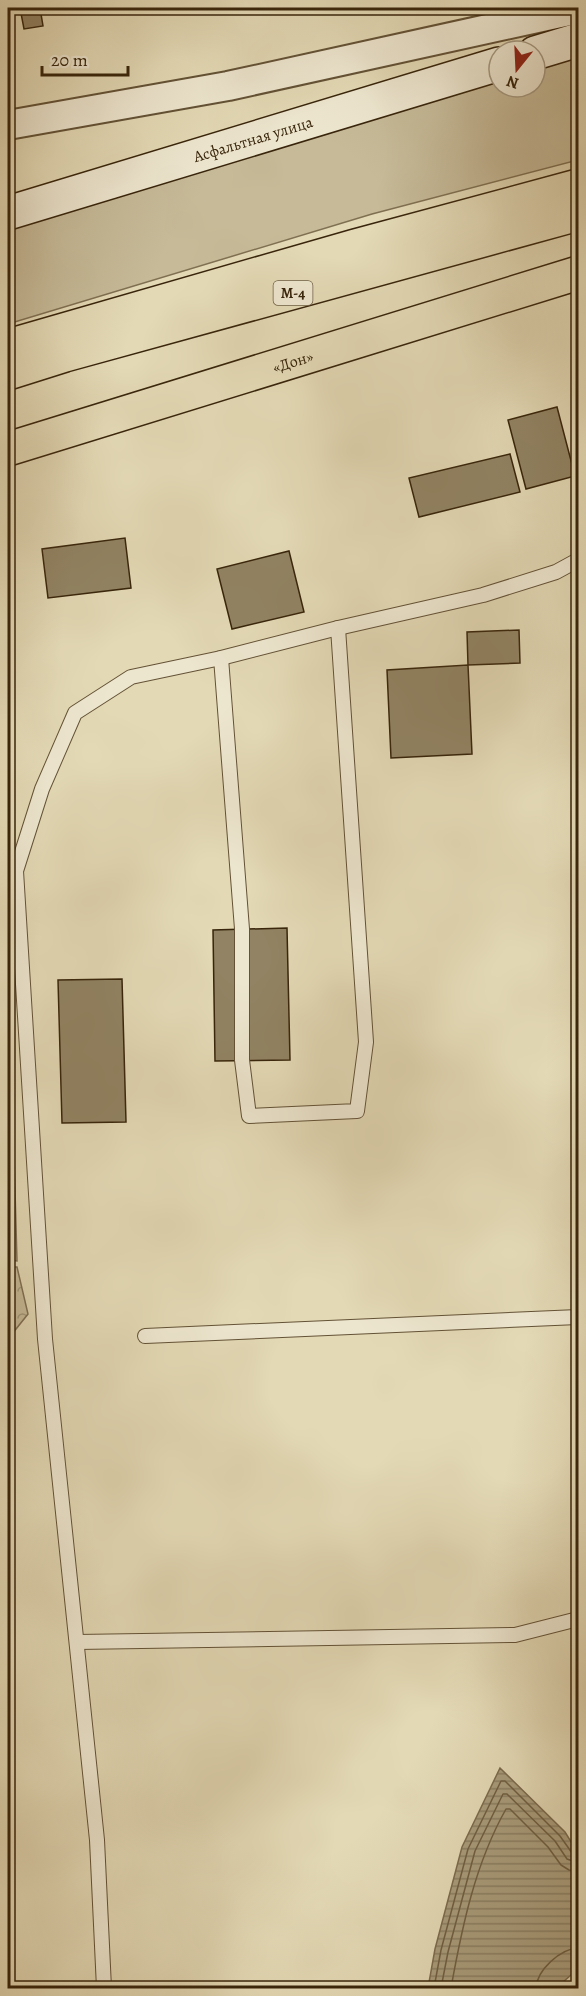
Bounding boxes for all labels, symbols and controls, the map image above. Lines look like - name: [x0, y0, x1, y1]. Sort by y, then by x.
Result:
- scale bar: [42, 39, 128, 77]
- north arrow: [487, 39, 547, 99]
- text: 20 m: [51, 48, 88, 72]
- text: N: [503, 70, 522, 95]
- street label: Асфальтная улица: [190, 111, 316, 168]
- road number: М-4: [274, 281, 312, 305]
- street label: «Дон»: [270, 345, 316, 379]

